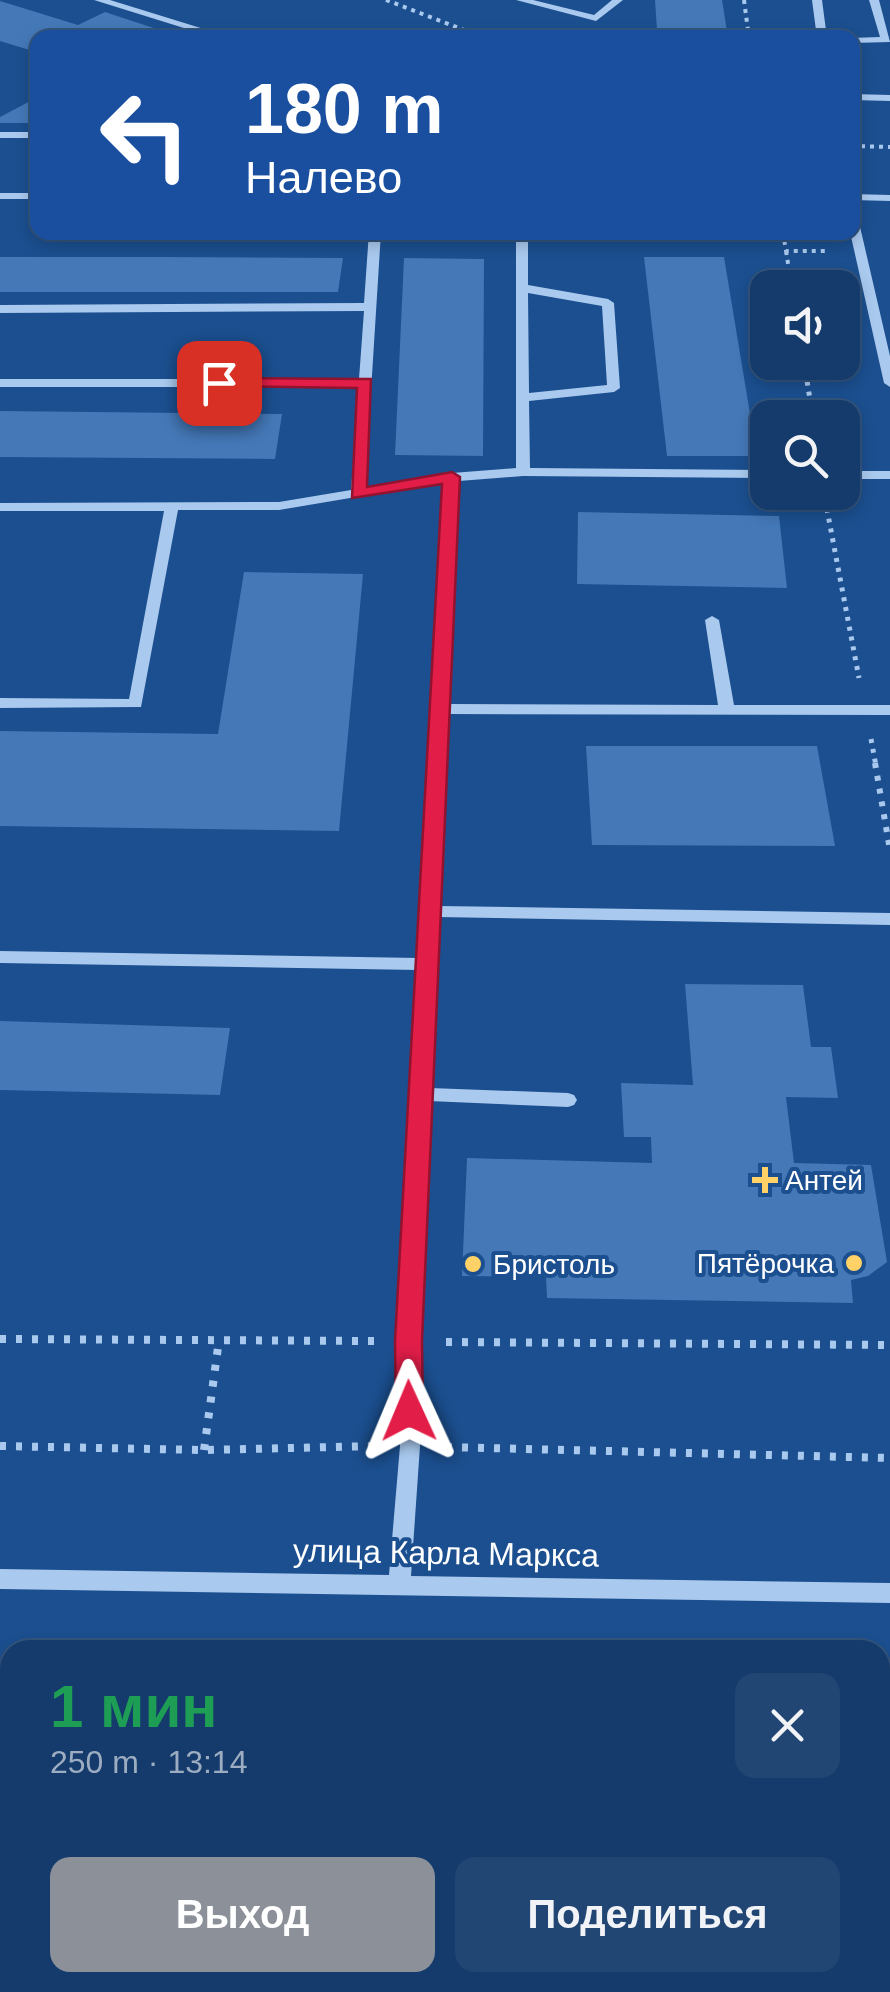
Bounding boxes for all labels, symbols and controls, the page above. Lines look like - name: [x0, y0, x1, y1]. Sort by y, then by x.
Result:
- icon: left: [80, 70, 210, 200]
- text: 180 m: [245, 70, 443, 148]
- text: Налево: [245, 152, 402, 203]
- map controls: [750, 270, 860, 510]
- button: sound: [750, 270, 860, 380]
- pin: [177, 341, 262, 426]
- icon: arrive: [192, 356, 247, 411]
- button: search: [750, 400, 860, 510]
- place label: Антей: [785, 1165, 863, 1196]
- marker: Антей: [754, 1169, 776, 1191]
- place label: Пятёрочка: [697, 1248, 834, 1279]
- place label: Бристоль: [493, 1249, 615, 1280]
- marker: Пятёрочка: [843, 1252, 865, 1274]
- marker: Бристоль: [462, 1253, 484, 1275]
- position arrow: [357, 1359, 461, 1463]
- street label: улица Карла Маркса: [293, 1532, 600, 1574]
- text: 1 мин: [50, 1673, 218, 1740]
- button: close: [735, 1673, 840, 1778]
- text: 250 m · 13:14: [50, 1744, 247, 1780]
- button: Выход: [50, 1857, 435, 1972]
- button: Поделиться: [455, 1857, 840, 1972]

